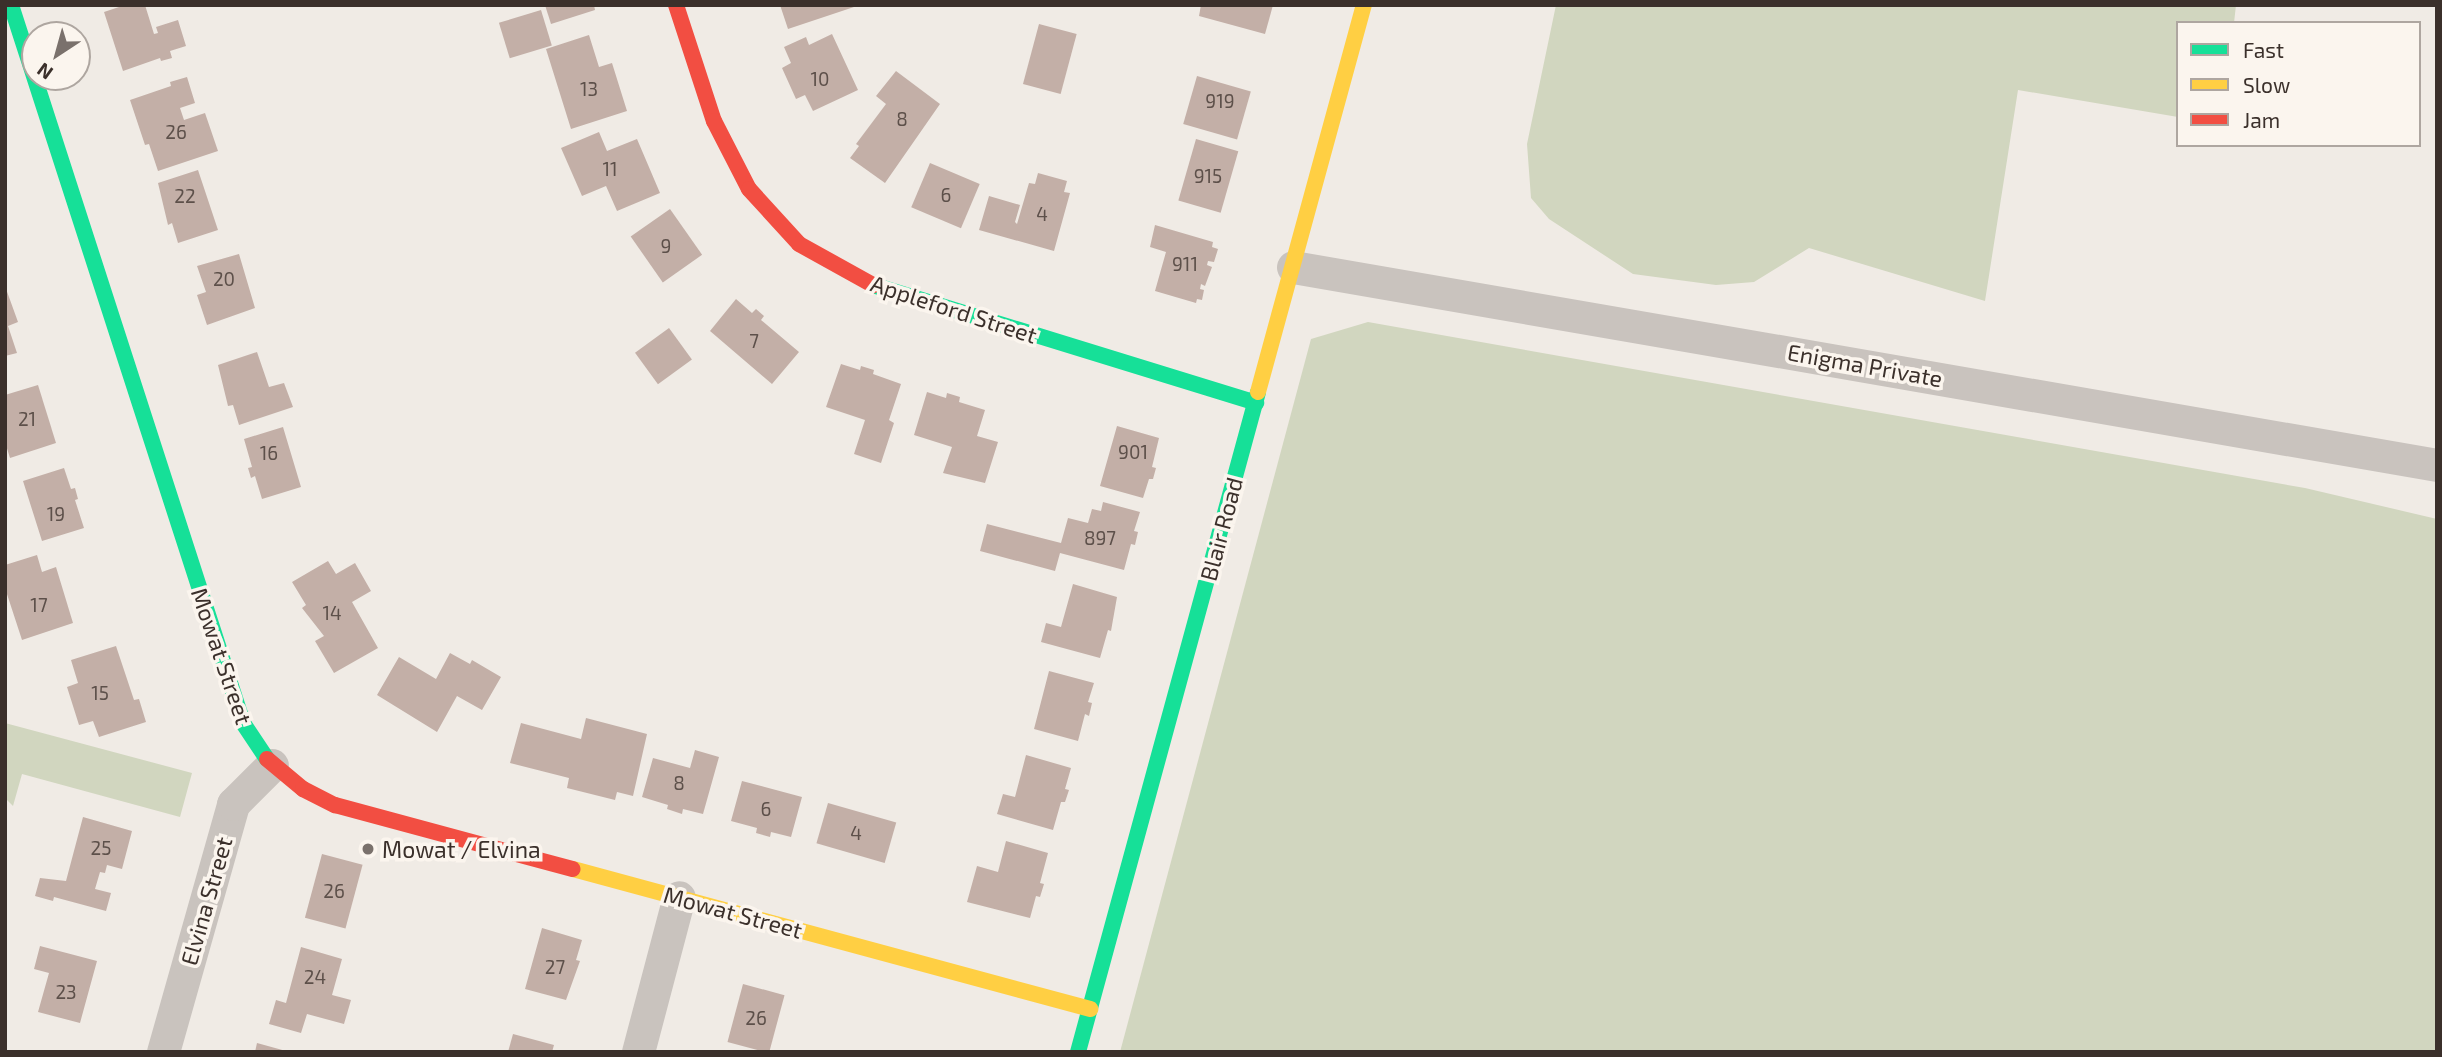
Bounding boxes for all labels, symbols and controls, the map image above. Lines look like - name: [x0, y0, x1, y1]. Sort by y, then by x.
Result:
- north arrow: [21, 21, 91, 91]
- legend: [2176, 21, 2421, 147]
- text: Fast: [2243, 37, 2284, 62]
- text: N: [32, 58, 57, 85]
- house number: 10: [810, 68, 830, 90]
- text: Slow: [2243, 72, 2290, 97]
- house number: 13: [580, 78, 598, 100]
- house number: 919: [1205, 90, 1235, 112]
- text: Jam: [2243, 107, 2280, 132]
- house number: 8: [896, 108, 908, 130]
- house number: 26: [165, 121, 187, 143]
- house number: 11: [602, 158, 618, 180]
- house number: 915: [1194, 165, 1222, 187]
- house number: 6: [941, 184, 951, 206]
- house number: 22: [174, 185, 196, 207]
- house number: 4: [1036, 203, 1048, 225]
- house number: 9: [661, 235, 671, 257]
- house number: 911: [1172, 253, 1198, 275]
- house number: 20: [213, 268, 235, 290]
- street label: Appleford Street: [867, 269, 1041, 349]
- house number: 7: [749, 330, 759, 352]
- street label: Enigma Private: [1785, 338, 1945, 392]
- house number: 21: [18, 408, 36, 430]
- house number: 901: [1118, 441, 1148, 463]
- house number: 16: [260, 442, 278, 464]
- street label: Blair Road: [1194, 474, 1248, 584]
- house number: 19: [47, 503, 65, 525]
- house number: 897: [1084, 527, 1116, 549]
- street label: Mowat Street: [186, 584, 258, 728]
- house number: 17: [30, 594, 48, 616]
- house number: 14: [322, 602, 342, 624]
- house number: 15: [91, 682, 109, 704]
- house number: 8: [673, 772, 685, 794]
- house number: 6: [761, 798, 771, 820]
- house number: 4: [850, 822, 862, 844]
- street label: Elvina Street: [175, 834, 237, 968]
- place label: Mowat / Elvina: [382, 835, 541, 863]
- house number: 25: [91, 837, 111, 859]
- marker: Mowat / Elvina: [360, 841, 376, 857]
- house number: 26: [323, 880, 345, 902]
- street label: Mowat Street: [661, 880, 805, 944]
- house number: 27: [545, 956, 565, 978]
- house number: 24: [304, 966, 326, 988]
- house number: 23: [55, 981, 77, 1003]
- house number: 26: [745, 1007, 767, 1029]

